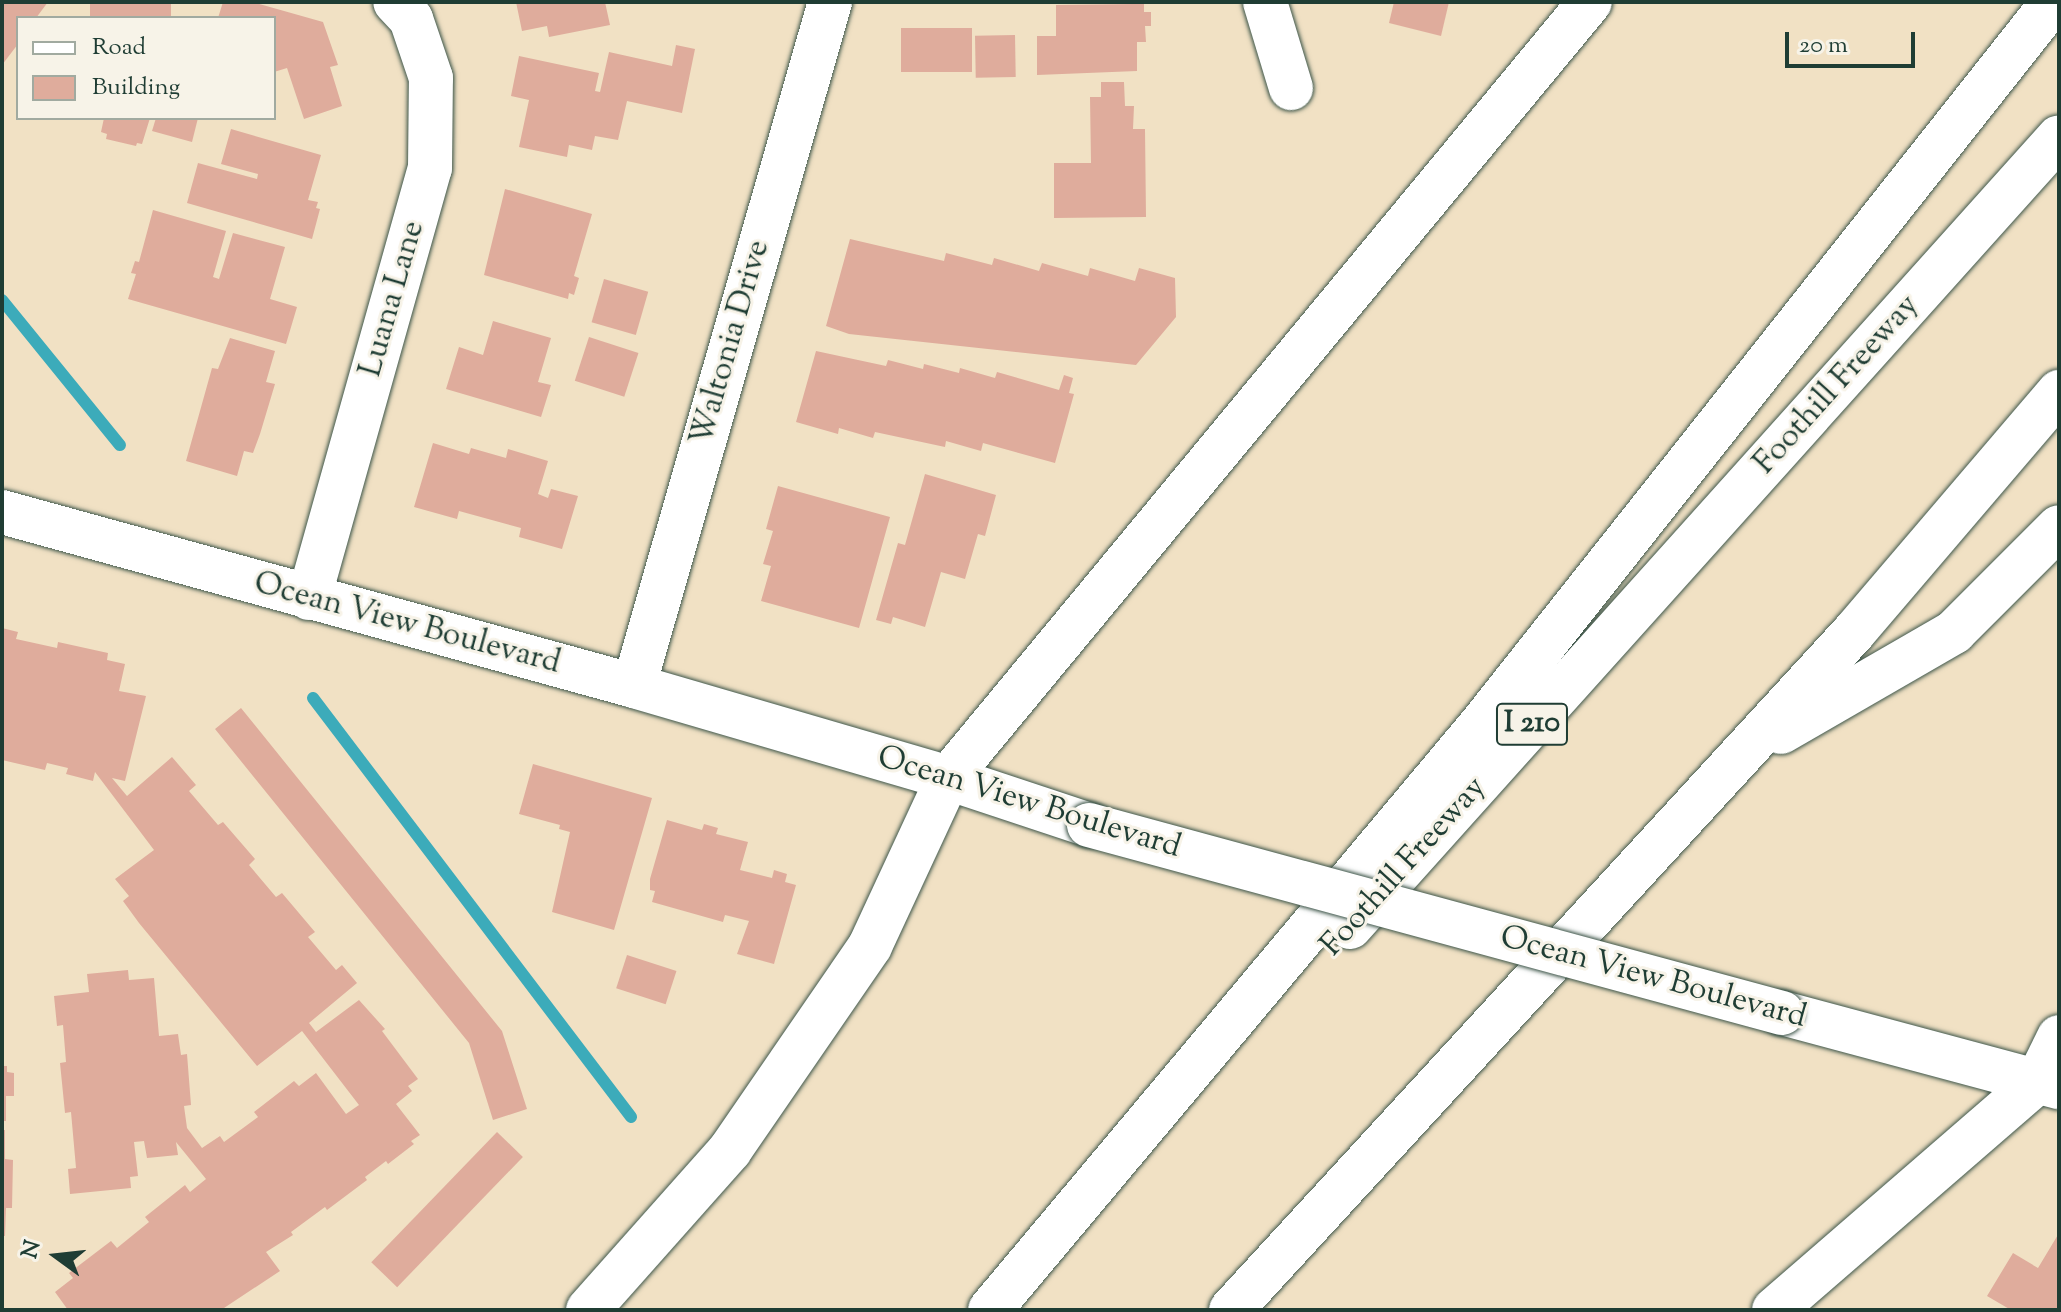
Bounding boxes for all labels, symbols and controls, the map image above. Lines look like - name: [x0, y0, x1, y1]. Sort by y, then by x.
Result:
- legend: [16, 16, 276, 120]
- scale bar: [1789, 16, 1919, 66]
- text: 20 m: [1799, 29, 1848, 63]
- text: Road: [92, 31, 146, 65]
- text: Building: [92, 71, 180, 105]
- street label: Luana Lane: [352, 217, 434, 381]
- street label: Waltonia Drive: [683, 236, 779, 450]
- street label: Foothill Freeway: [1746, 287, 1928, 483]
- street label: Ocean View Boulevard: [250, 565, 564, 683]
- road number: I 210: [1494, 698, 1570, 750]
- street label: Ocean View Boulevard: [873, 739, 1185, 867]
- street label: Foothill Freeway: [1313, 769, 1495, 965]
- street label: Ocean View Boulevard: [1496, 919, 1810, 1037]
- north arrow: [16, 1216, 96, 1296]
- text: N: [15, 1237, 51, 1262]

